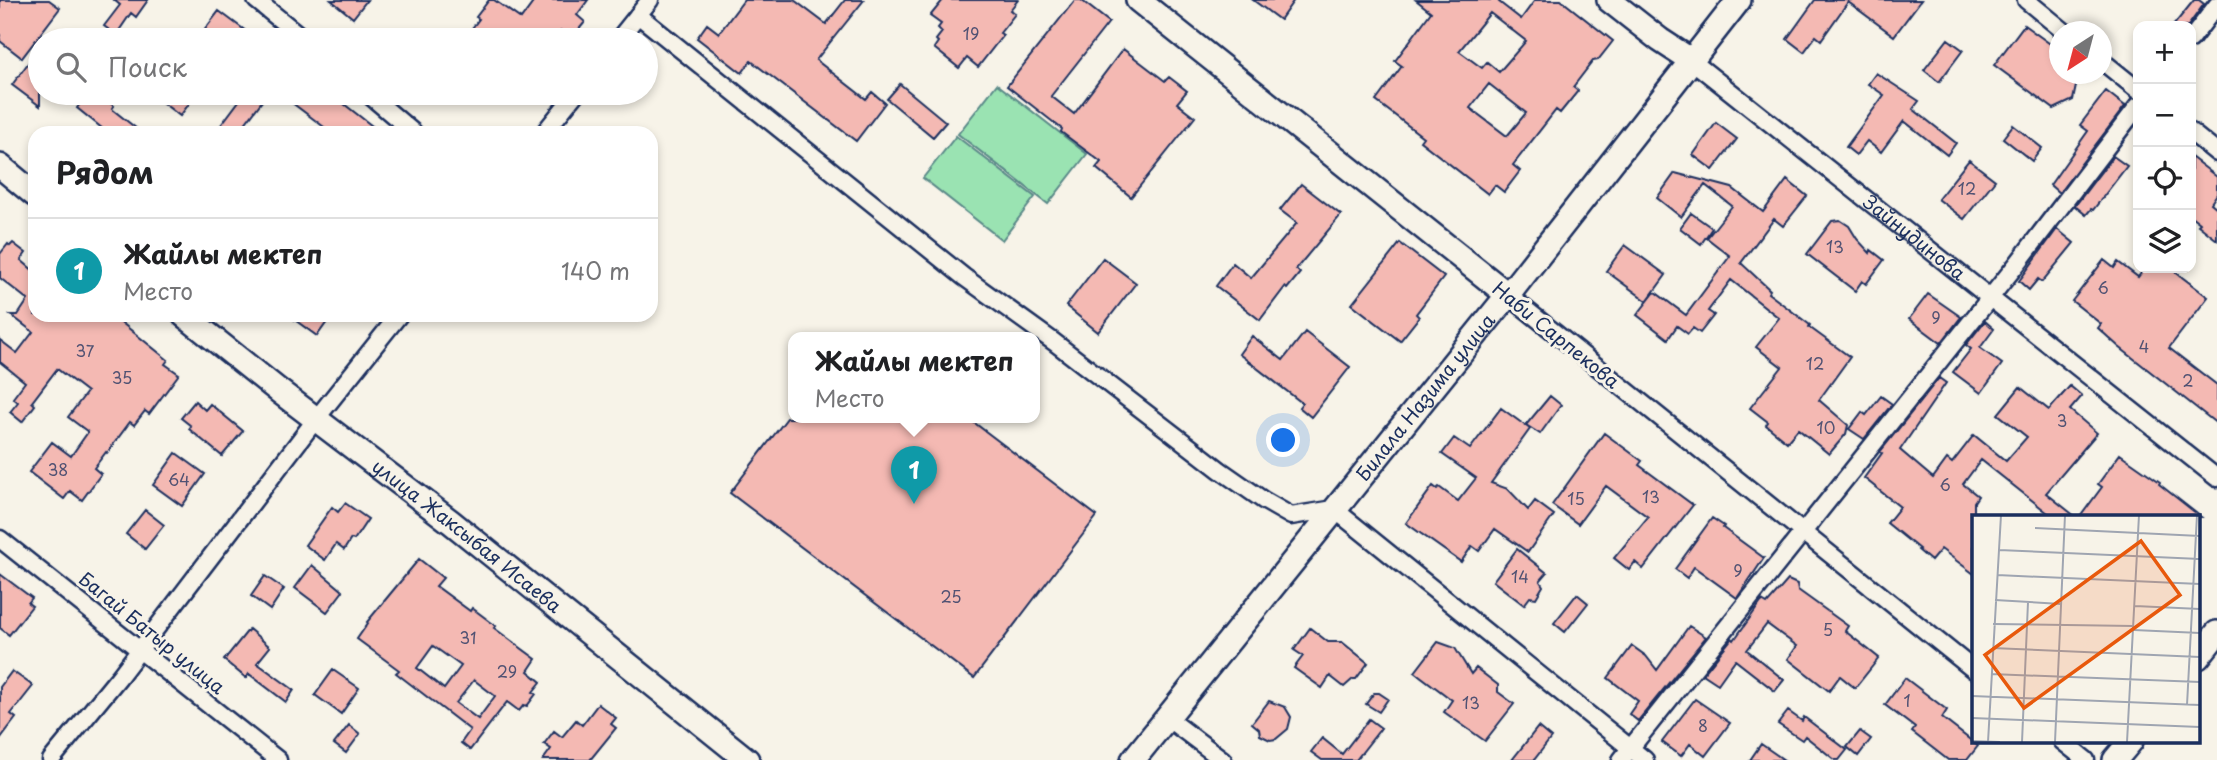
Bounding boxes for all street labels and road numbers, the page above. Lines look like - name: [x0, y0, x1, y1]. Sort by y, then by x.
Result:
- street label: Зайнудинова: [1858, 187, 1972, 286]
- street label: Наби Сарпекова: [1487, 274, 1626, 394]
- street label: Билала Назима улица: [1349, 307, 1501, 486]
- street label: улица Жаксыбая Исаева: [367, 452, 568, 619]
- street label: Багай Батыр улица: [74, 564, 232, 700]

